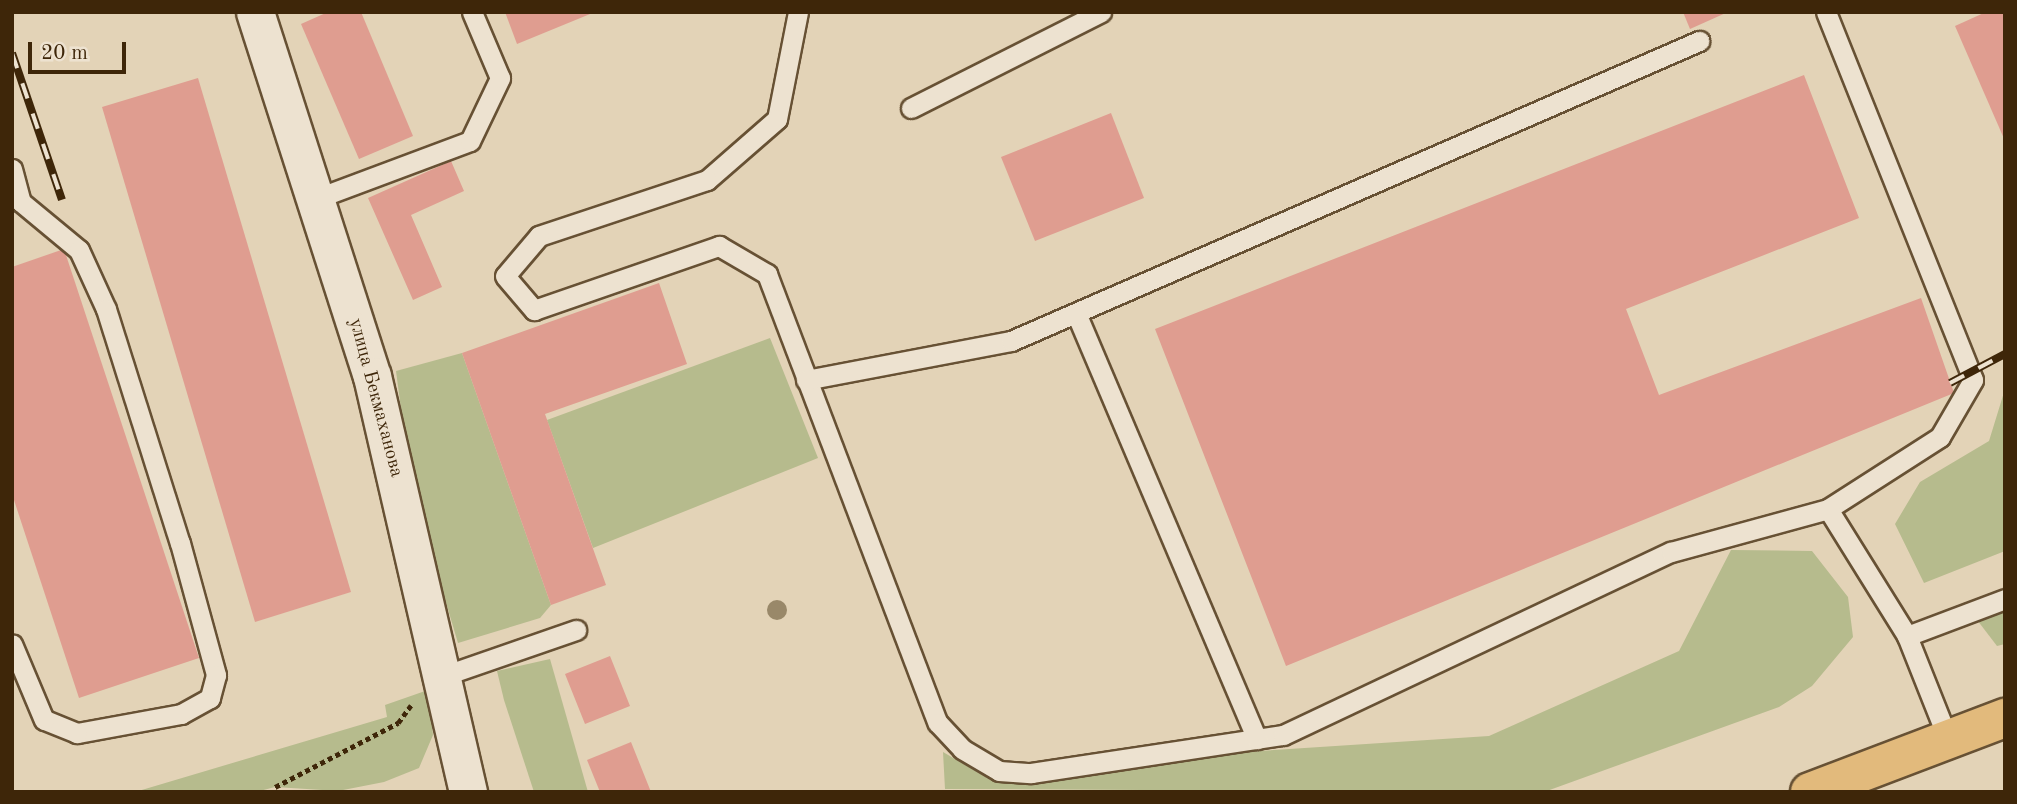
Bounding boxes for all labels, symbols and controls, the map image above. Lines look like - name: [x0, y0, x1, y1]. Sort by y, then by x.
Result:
- scale bar: [32, 28, 130, 72]
- text: 20 m: [41, 43, 88, 64]
- street label: улица Бекмаханова: [343, 316, 407, 480]

